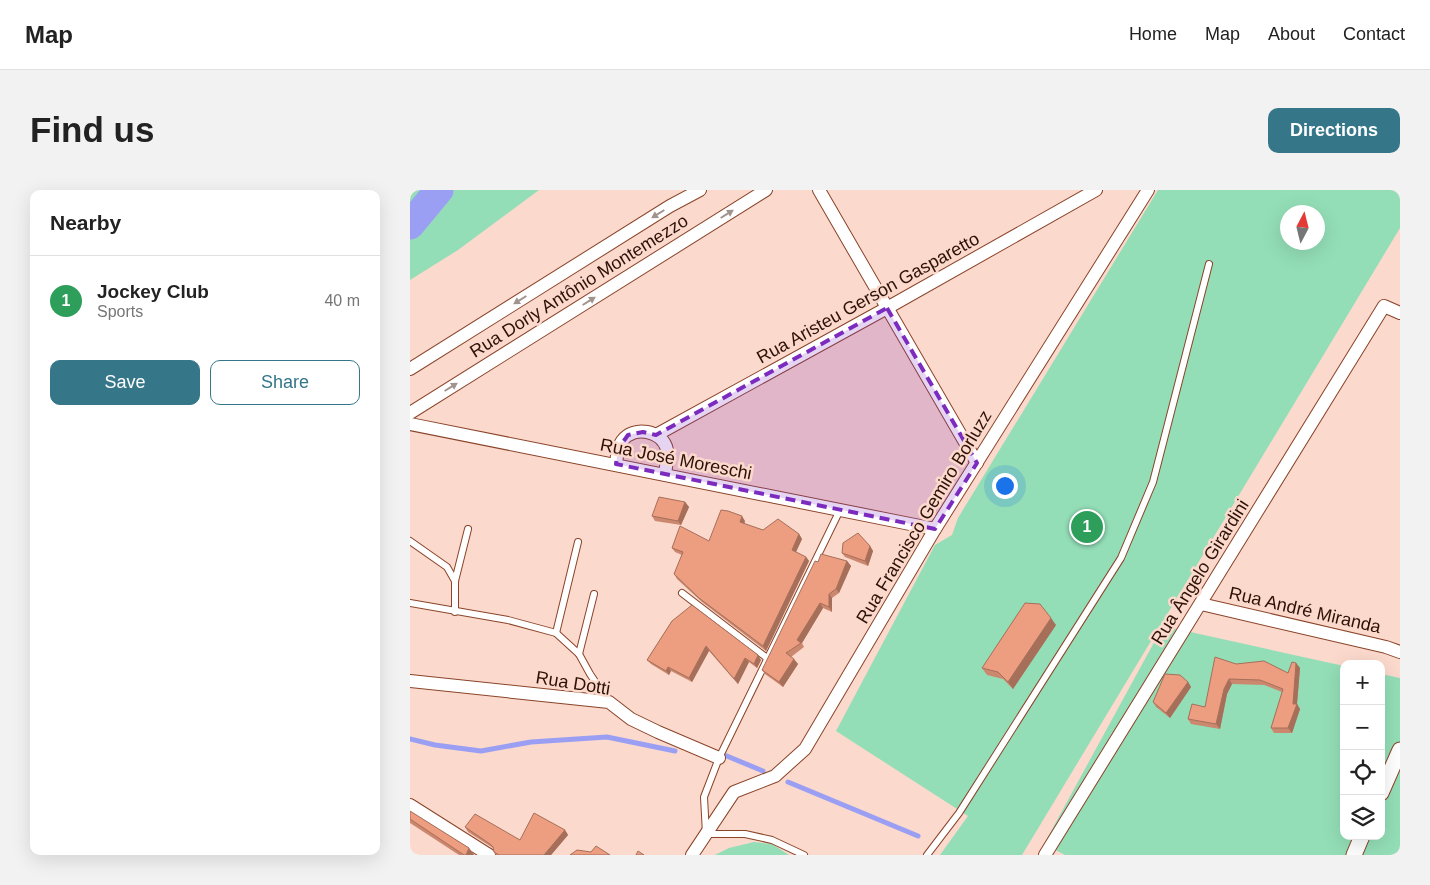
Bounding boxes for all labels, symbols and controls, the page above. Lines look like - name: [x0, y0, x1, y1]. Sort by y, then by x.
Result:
- text: Map: [25, 21, 73, 48]
- text: Home: [1129, 24, 1177, 44]
- text: Map: [1205, 24, 1240, 44]
- text: About: [1268, 24, 1315, 44]
- text: Contact: [1343, 24, 1405, 44]
- button: Directions: [1268, 108, 1400, 153]
- text: Find us: [30, 110, 154, 149]
- north arrow: [1280, 205, 1325, 250]
- street label: Rua Dorly Antônio Montemezzo: [466, 210, 692, 362]
- one-way arrow: [651, 210, 664, 219]
- one-way arrow: [720, 210, 733, 219]
- text: Nearby: [50, 211, 121, 234]
- street label: Rua Aristeu Gerson Gasparetto: [753, 228, 983, 368]
- text: Jockey Club: [97, 281, 209, 302]
- text: 1: [62, 292, 70, 309]
- text: 40 m: [324, 292, 360, 309]
- one-way arrow: [513, 296, 526, 305]
- one-way arrow: [582, 296, 596, 305]
- text: Sports: [97, 303, 143, 320]
- button: Save: [50, 360, 200, 405]
- button: Share: [210, 360, 360, 405]
- one-way arrow: [445, 382, 458, 391]
- street label: Rua Francisco Gemiro Borluzz: [852, 407, 996, 627]
- street label: Rua José Moreschi: [598, 434, 754, 484]
- your location: [992, 473, 1018, 499]
- street label: Rua Ângelo Girardini: [1147, 496, 1253, 648]
- pin: 1: [1071, 508, 1103, 546]
- street label: Rua André Miranda: [1227, 583, 1384, 637]
- map controls: [1340, 660, 1385, 840]
- button: +: [1340, 660, 1385, 705]
- street label: Rua Dotti: [534, 667, 612, 699]
- button: −: [1340, 705, 1385, 750]
- button: locate: [1340, 750, 1385, 795]
- button: layers: [1340, 795, 1385, 840]

